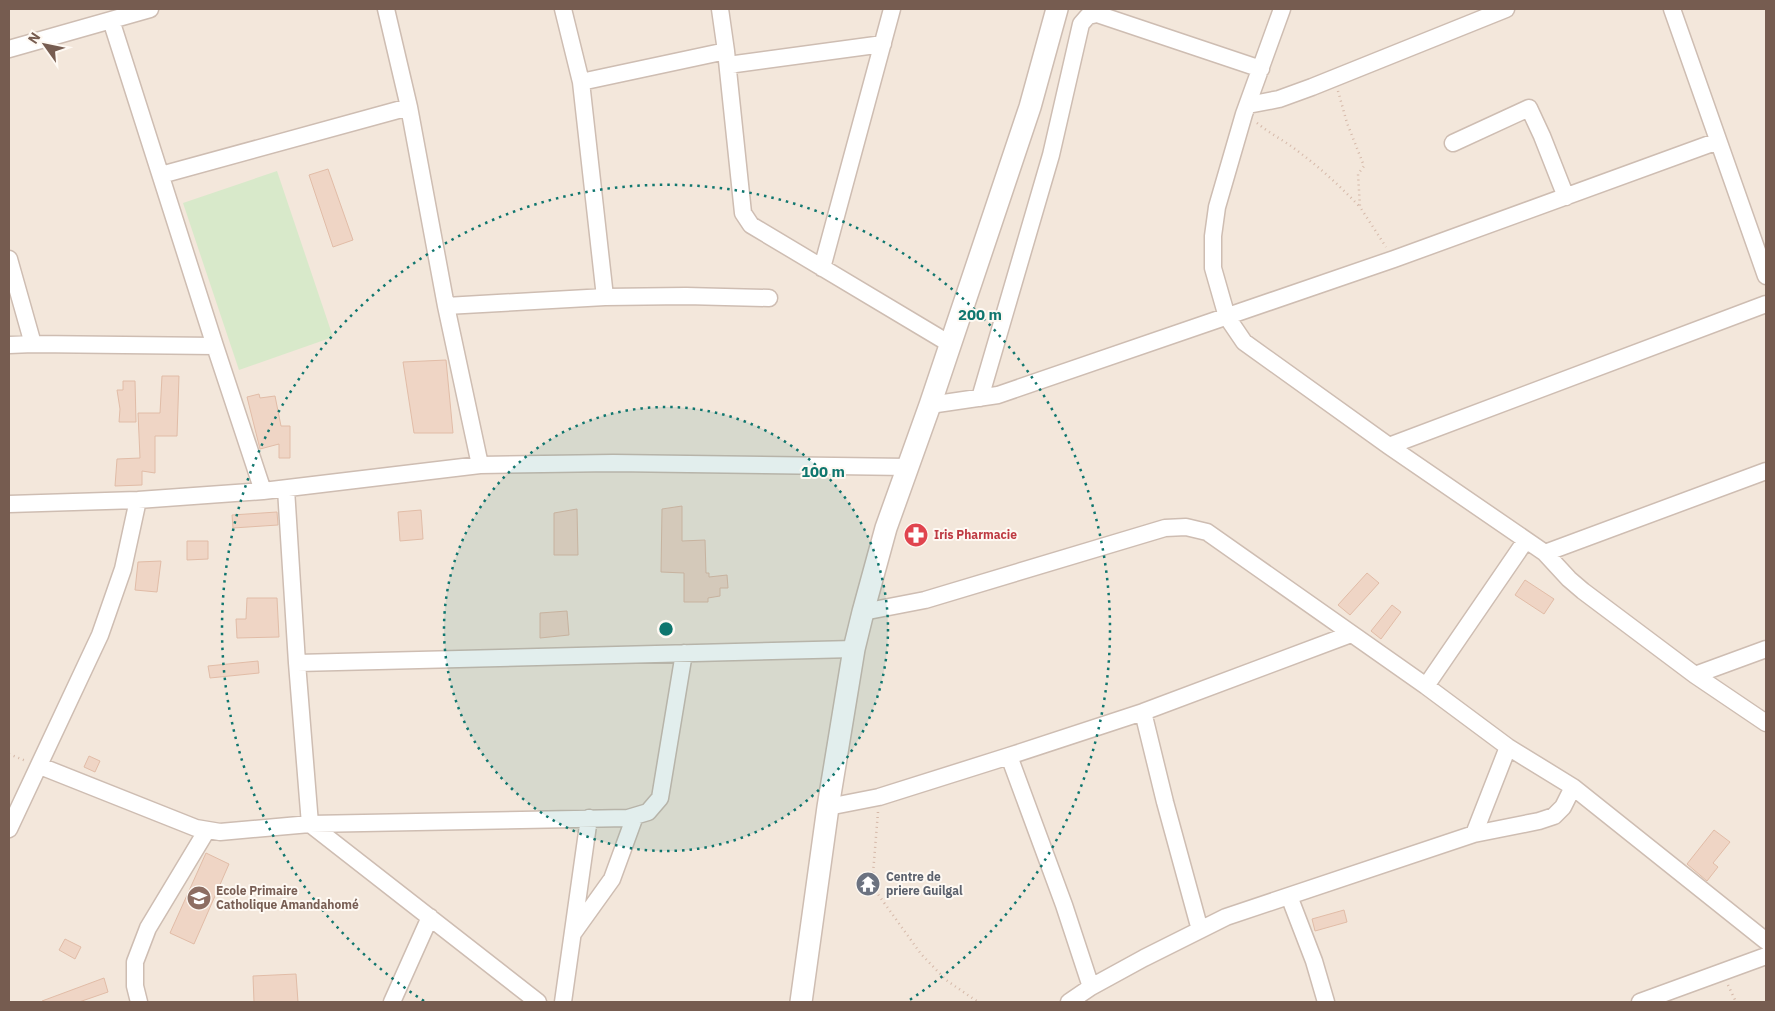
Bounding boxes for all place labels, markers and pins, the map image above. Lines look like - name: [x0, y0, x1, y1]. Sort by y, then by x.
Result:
- pharmacy icon: Iris Pharmacie: [903, 522, 929, 548]
- place label: Iris Pharmacie: [934, 527, 1017, 542]
- centre of rings: [657, 620, 675, 638]
- place label: Centre de priere Guilgal: [886, 869, 963, 898]
- temple icon: Centre de priere Guilgal: [855, 871, 881, 897]
- place label: Ecole Primaire Catholique Amandahomé: [216, 883, 359, 912]
- school or university icon: Ecole Primaire Catholique Amandahomé: [186, 885, 212, 911]

